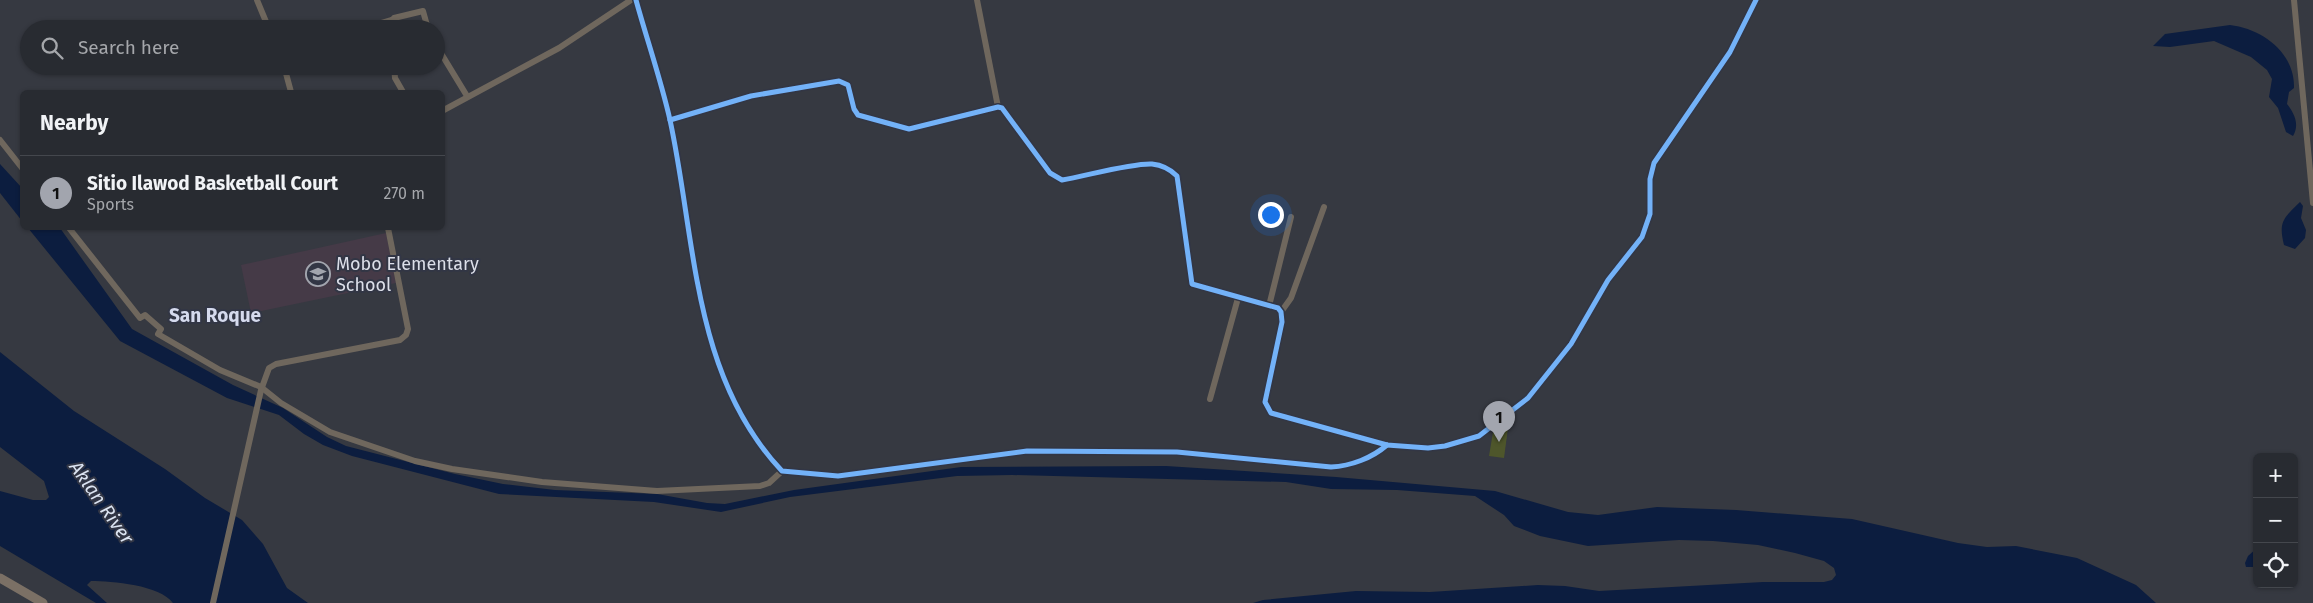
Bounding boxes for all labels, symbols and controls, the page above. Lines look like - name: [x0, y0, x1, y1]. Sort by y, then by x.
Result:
- search box: [20, 20, 445, 75]
- icon: search: [38, 34, 66, 62]
- text: Search here: [78, 36, 179, 59]
- text: Nearby: [40, 110, 108, 136]
- text: Sitio Ilawod Basketball Court: [87, 172, 338, 195]
- text: 1: [52, 184, 60, 203]
- text: 270 m: [383, 184, 425, 203]
- text: Sports: [87, 195, 134, 214]
- your location: [1258, 202, 1284, 228]
- place label: Mobo Elementary School: [336, 253, 479, 296]
- school or university icon: Mobo Elementary School: [305, 261, 331, 287]
- district label: San Roque: [169, 304, 261, 327]
- pin: 1: [1483, 401, 1515, 442]
- map controls: [2253, 453, 2298, 588]
- button: +: [2253, 453, 2298, 498]
- water label: Aklan River: [64, 455, 139, 549]
- button: −: [2253, 498, 2298, 543]
- button: locate: [2253, 543, 2298, 588]

